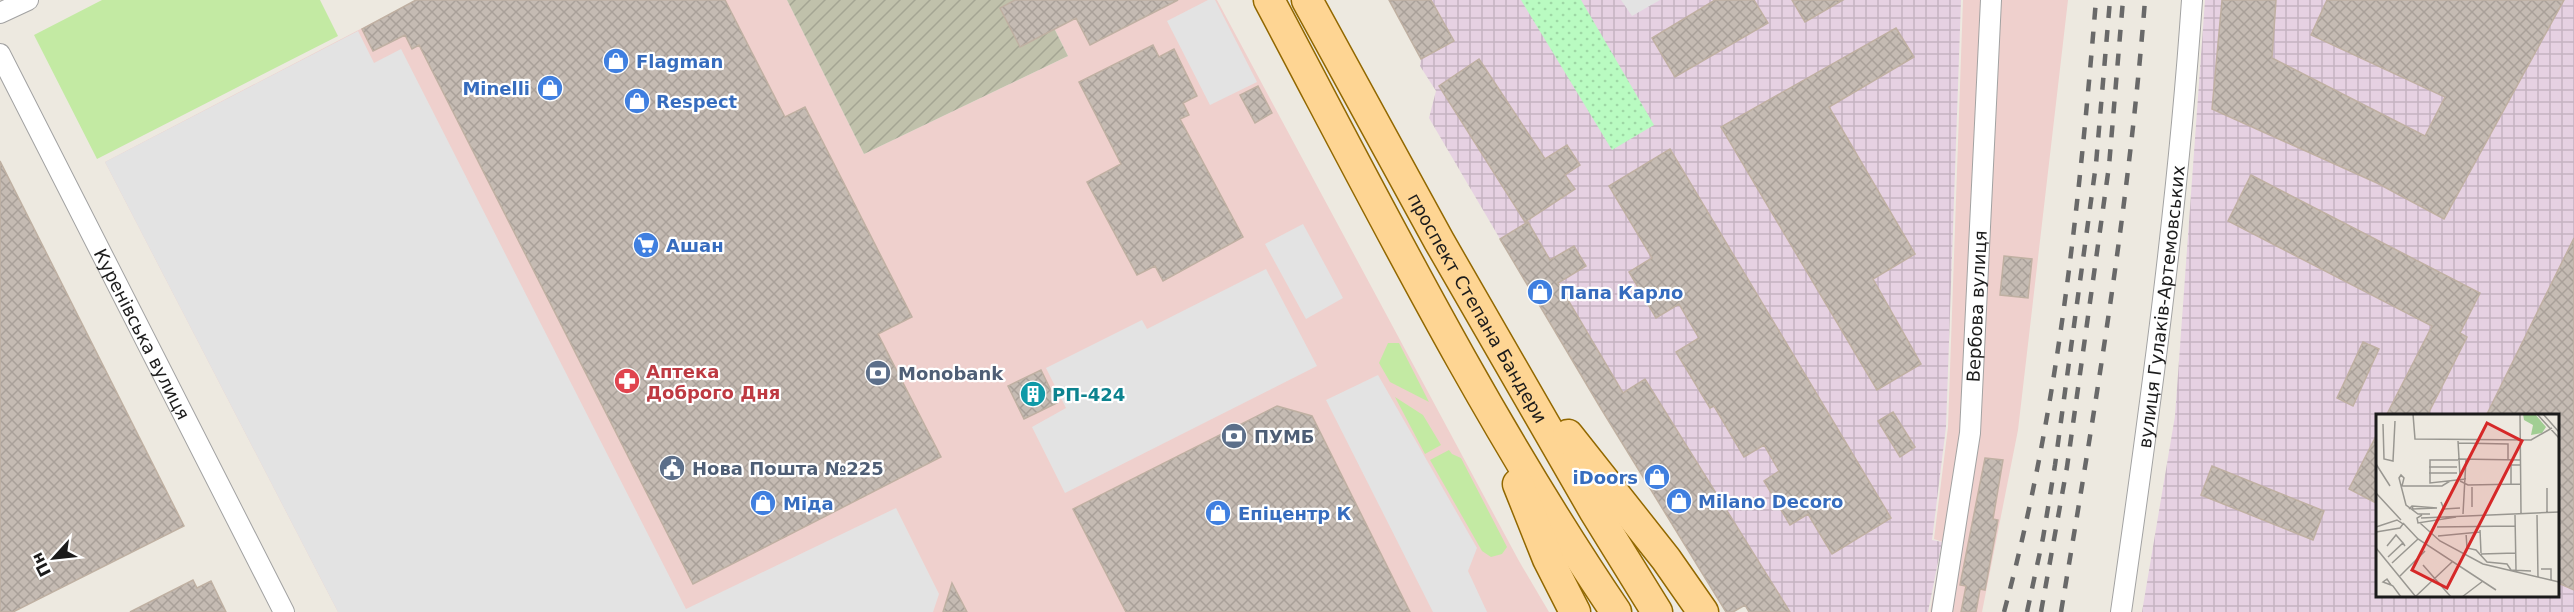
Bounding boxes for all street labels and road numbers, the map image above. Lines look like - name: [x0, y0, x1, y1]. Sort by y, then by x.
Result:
- street label: вулиця Гулаків-Артемовських: [2134, 164, 2188, 449]
- street label: проспект Степана Бандери: [1404, 189, 1552, 426]
- street label: Вербова вулиця: [1962, 230, 1990, 383]
- street label: Куренівська вулиця: [90, 245, 195, 423]

